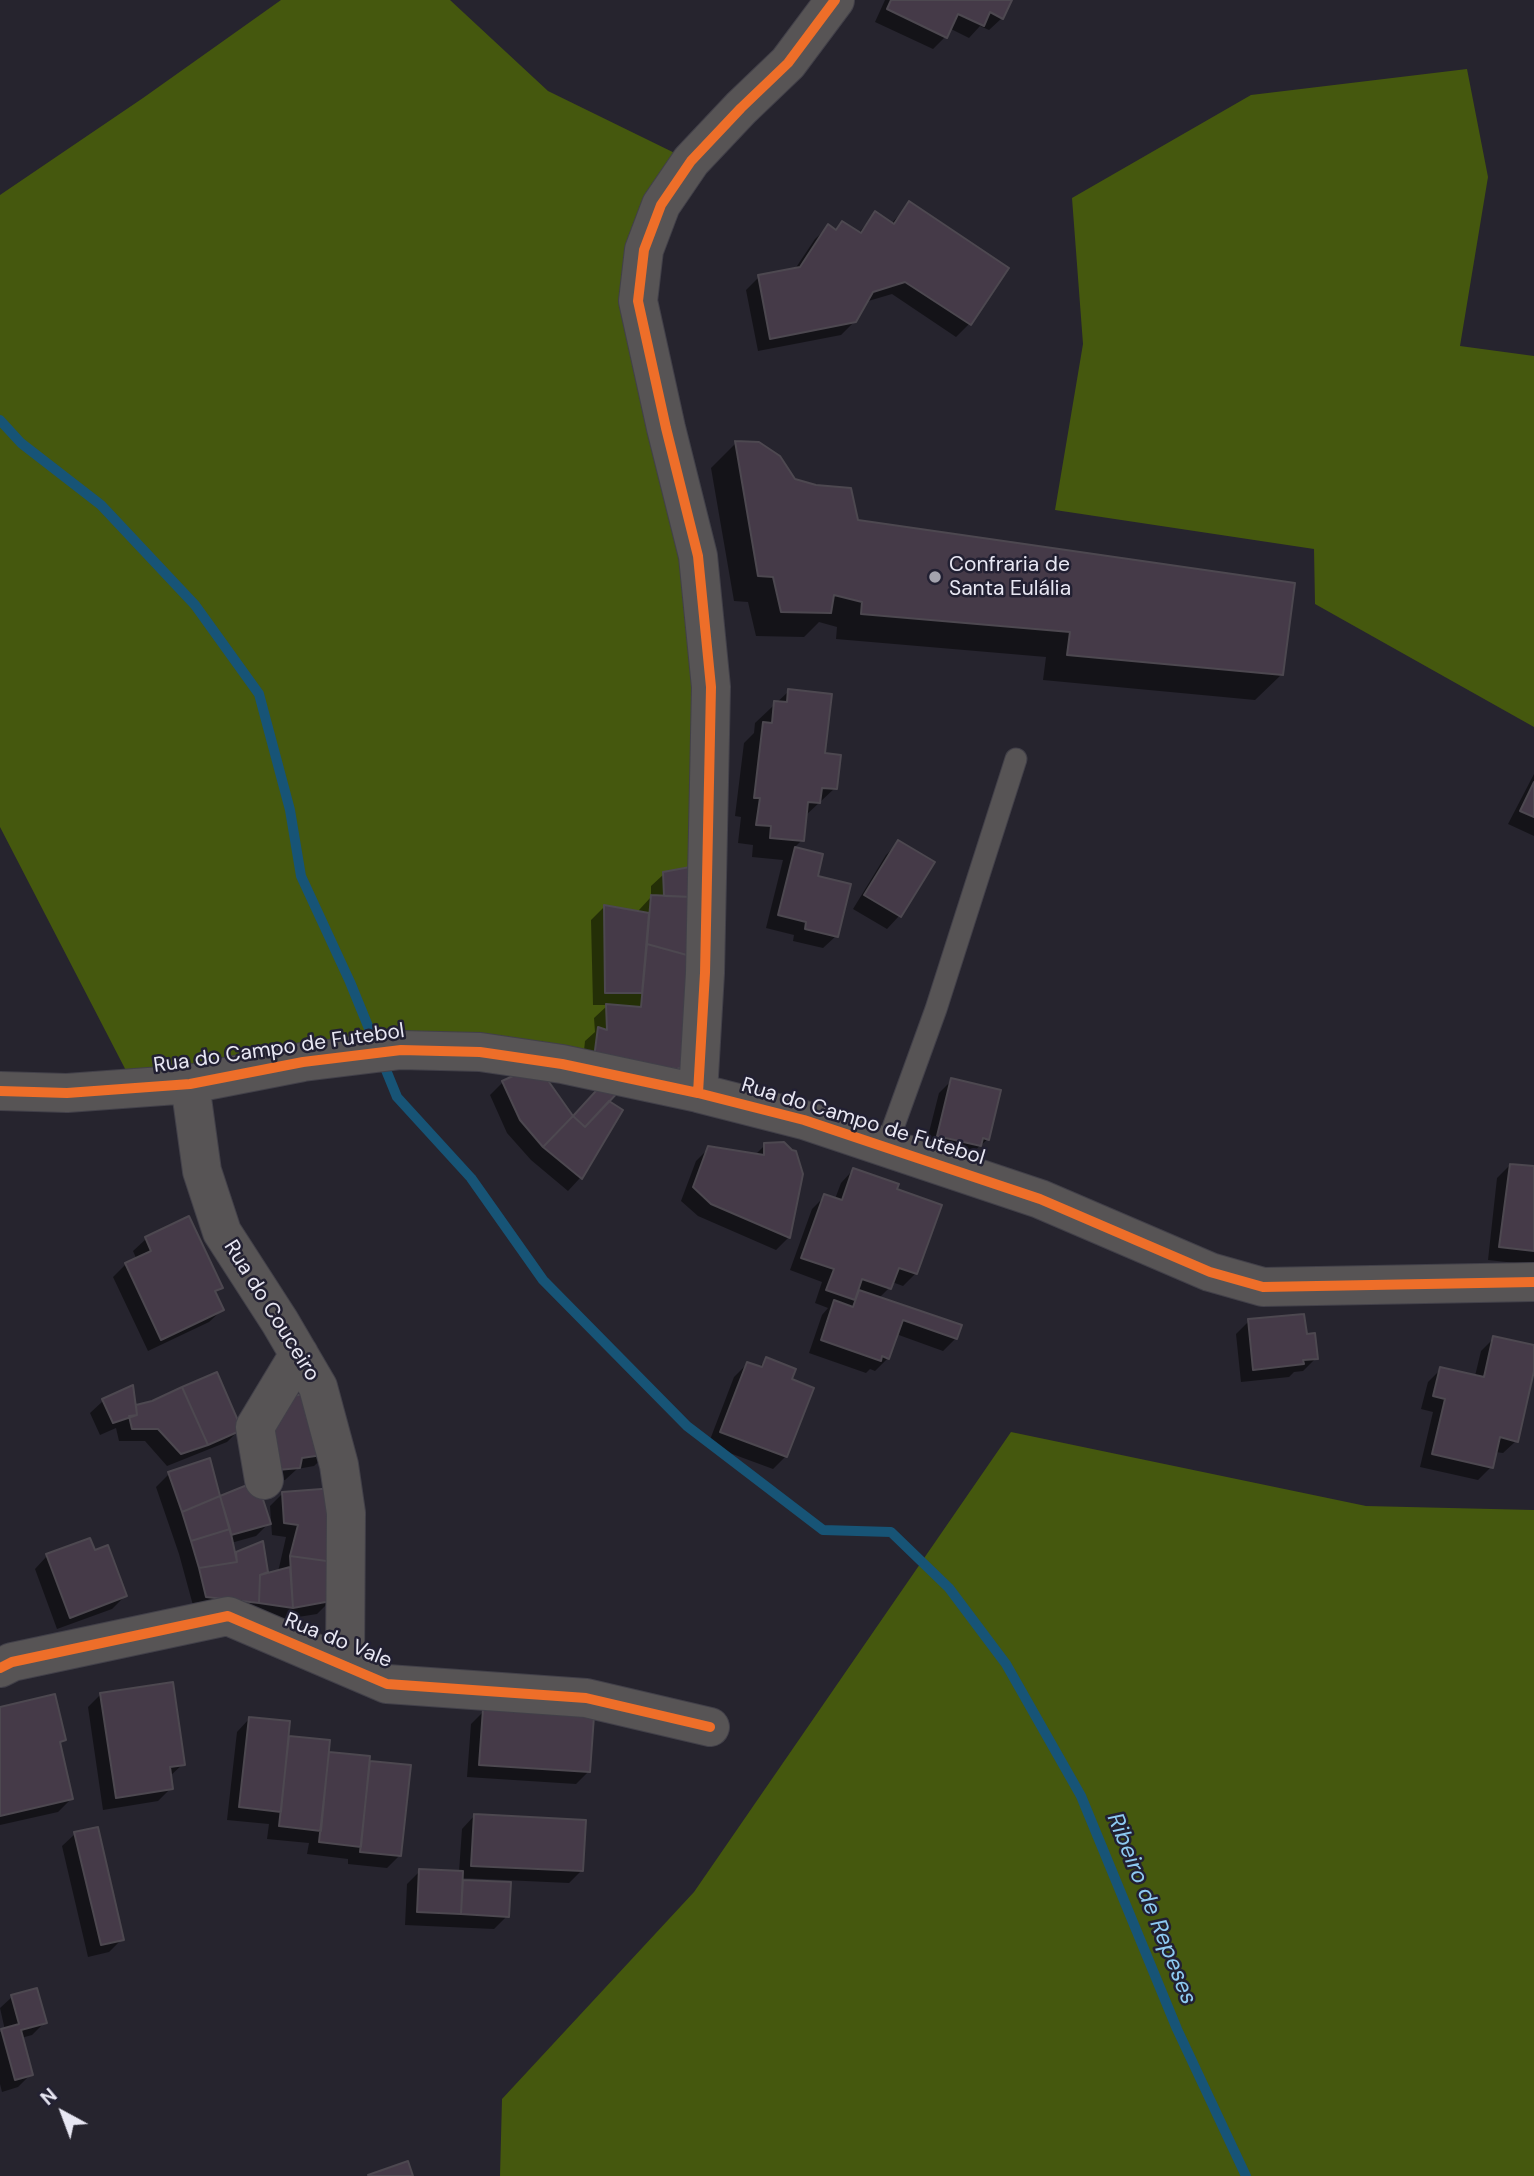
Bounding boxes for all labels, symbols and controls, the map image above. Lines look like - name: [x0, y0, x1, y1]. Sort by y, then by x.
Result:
- place label: Confraria de Santa Eulália: [949, 552, 1071, 602]
- marker: Confraria de Santa Eulália: [927, 569, 943, 585]
- street label: Rua do Campo de Futebol: [152, 1019, 406, 1079]
- street label: Rua do Campo de Futebol: [738, 1073, 988, 1171]
- street label: Rua do Couceiro: [218, 1236, 324, 1386]
- street label: Rua do Vale: [281, 1608, 395, 1674]
- water label: Ribeiro de Repeses: [1100, 1809, 1202, 2009]
- north arrow: [28, 2078, 98, 2148]
- text: N: [35, 2083, 62, 2111]

